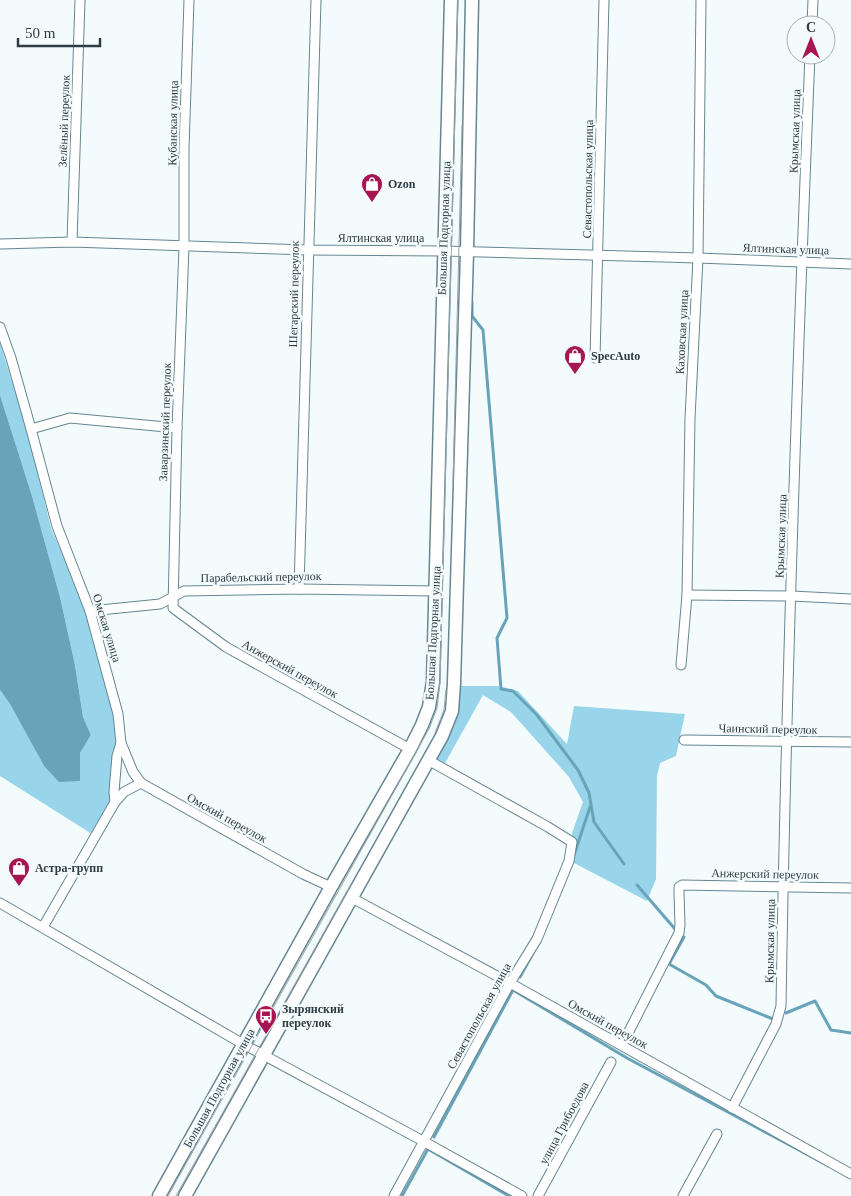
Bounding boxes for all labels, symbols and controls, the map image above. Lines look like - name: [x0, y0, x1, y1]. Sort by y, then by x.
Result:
- scale bar: [18, 15, 100, 47]
- north arrow: [786, 15, 836, 65]
- text: С: [806, 20, 816, 35]
- text: 50 m: [25, 25, 56, 41]
- street label: Зелёный переулок: [55, 74, 73, 168]
- street label: Кубанская улица: [165, 80, 181, 166]
- street label: Крымская улица: [787, 88, 803, 173]
- street label: Севастопольская улица: [580, 119, 596, 239]
- street label: Большая Подгорная улица: [435, 160, 453, 295]
- shop icon: Ozon: [360, 172, 384, 203]
- place label: Ozon: [388, 177, 416, 191]
- street label: Ялтинская улица: [338, 231, 425, 245]
- street label: Шегарский переулок: [286, 240, 302, 347]
- street label: Ялтинская улица: [743, 240, 830, 258]
- street label: Каховская улица: [673, 289, 691, 375]
- shop icon: SpecAuto: [563, 344, 587, 375]
- place label: SpecAuto: [591, 349, 640, 363]
- street label: Заварзинский переулок: [156, 362, 174, 482]
- street label: Крымская улица: [773, 493, 789, 578]
- street label: Большая Подгорная улица: [422, 565, 444, 700]
- street label: Парабельский переулок: [200, 569, 322, 585]
- street label: Омская улица: [90, 592, 124, 664]
- street label: Анжерский переулок: [240, 637, 341, 701]
- street label: Чаинский переулок: [718, 721, 818, 737]
- street label: Омский переулок: [185, 790, 270, 846]
- shop icon: Астра-групп: [7, 856, 31, 887]
- place label: Астра-групп: [35, 861, 103, 875]
- street label: Анжерский переулок: [711, 866, 819, 882]
- street label: Крымская улица: [762, 898, 778, 983]
- street label: Севастопольская улица: [444, 960, 514, 1071]
- street label: Омский переулок: [566, 996, 651, 1052]
- place label: Зырянский переулок: [282, 1002, 344, 1030]
- bus stop icon: Зырянский переулок: [254, 1004, 278, 1035]
- street label: Большая Подгорная улица: [180, 1025, 258, 1150]
- street label: улица Грибоедова: [536, 1079, 592, 1167]

